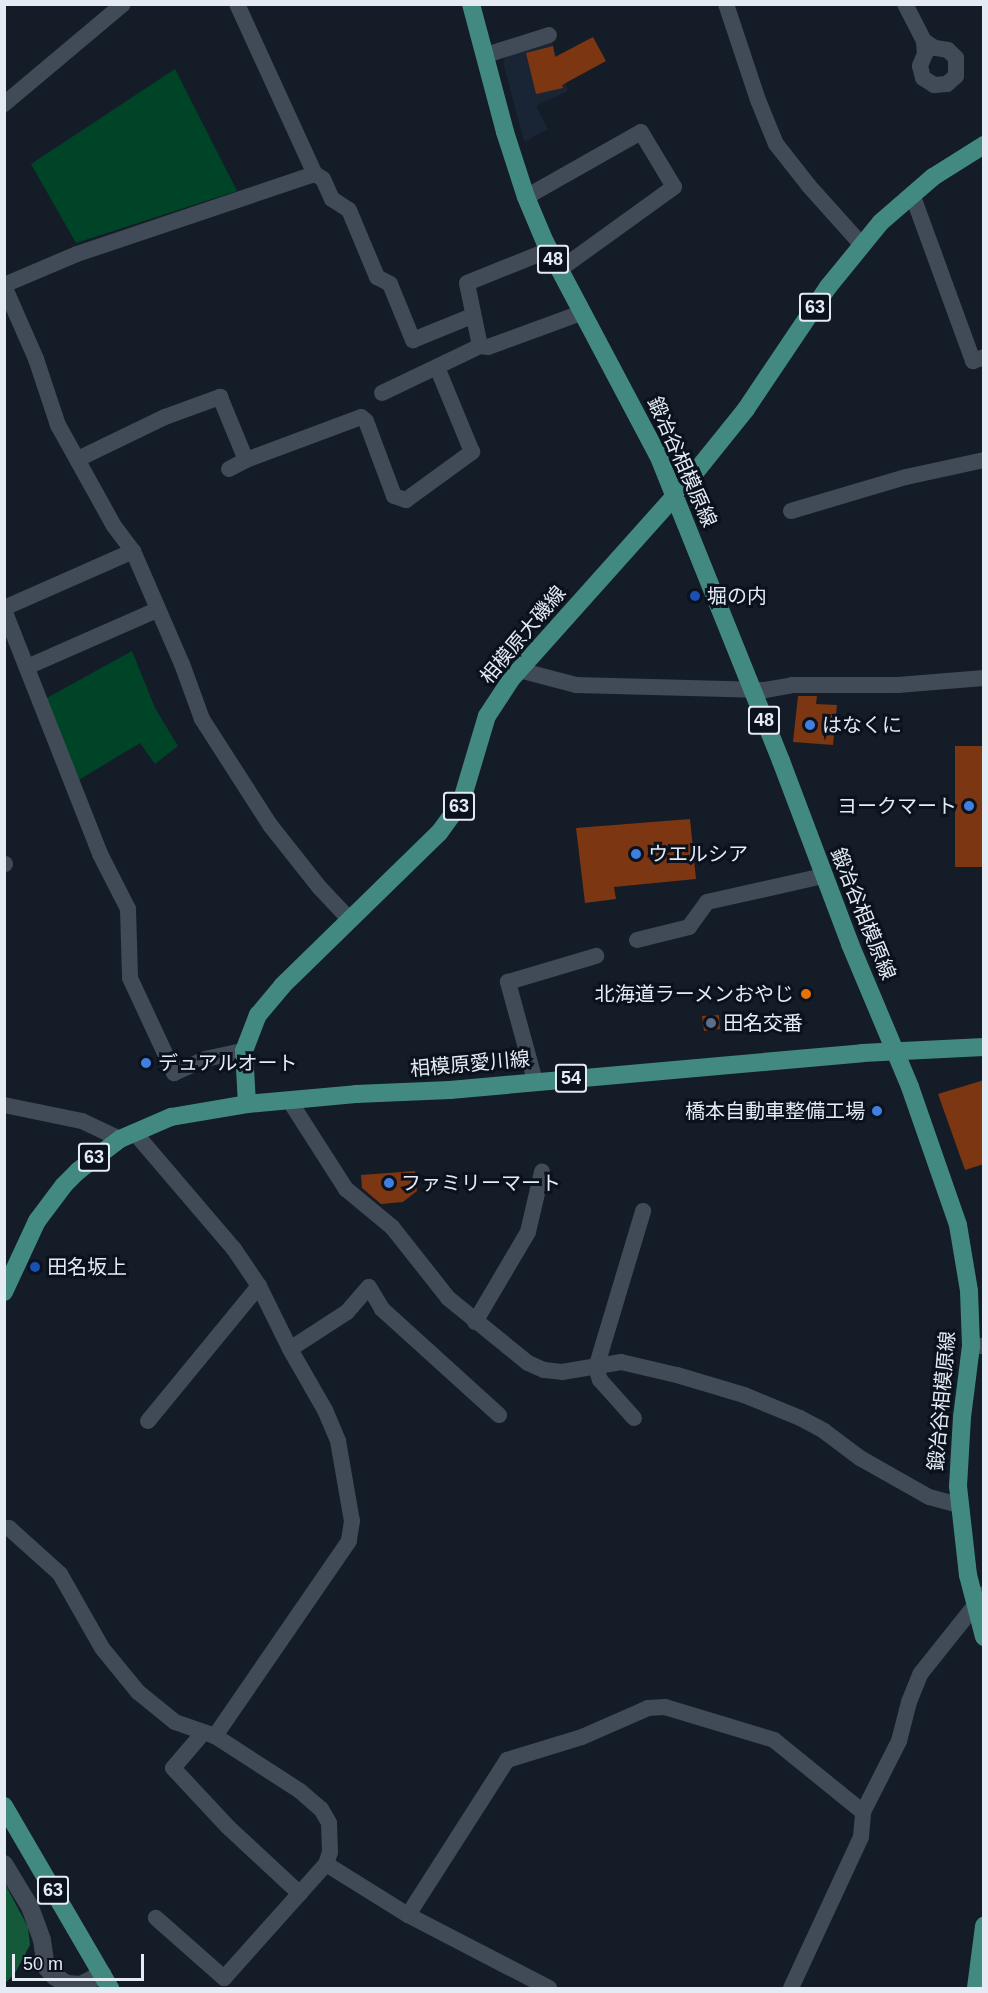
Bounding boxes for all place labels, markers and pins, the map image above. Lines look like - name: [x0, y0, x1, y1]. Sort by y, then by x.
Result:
- place label: 堀の内: [707, 584, 767, 608]
- marker: 堀の内: [688, 589, 702, 603]
- place label: はなくに: [822, 713, 902, 737]
- marker: はなくに: [803, 718, 817, 732]
- place label: ヨークマート: [837, 794, 957, 818]
- marker: ヨークマート: [962, 799, 976, 813]
- place label: ウエルシア: [648, 842, 748, 866]
- marker: ウエルシア: [629, 847, 643, 861]
- place label: 北海道ラーメンおやじ: [594, 982, 794, 1006]
- marker: 北海道ラーメンおやじ: [799, 987, 813, 1001]
- place label: 田名交番: [723, 1011, 803, 1035]
- marker: 田名交番: [704, 1016, 718, 1030]
- place label: デュアルオート: [158, 1051, 298, 1075]
- marker: デュアルオート: [139, 1056, 153, 1070]
- place label: 橋本自動車整備工場: [685, 1099, 865, 1123]
- marker: 橋本自動車整備工場: [870, 1104, 884, 1118]
- place label: ファミリーマート: [401, 1171, 561, 1195]
- marker: ファミリーマート: [382, 1176, 396, 1190]
- place label: 田名坂上: [47, 1255, 127, 1279]
- marker: 田名坂上: [28, 1260, 42, 1274]

